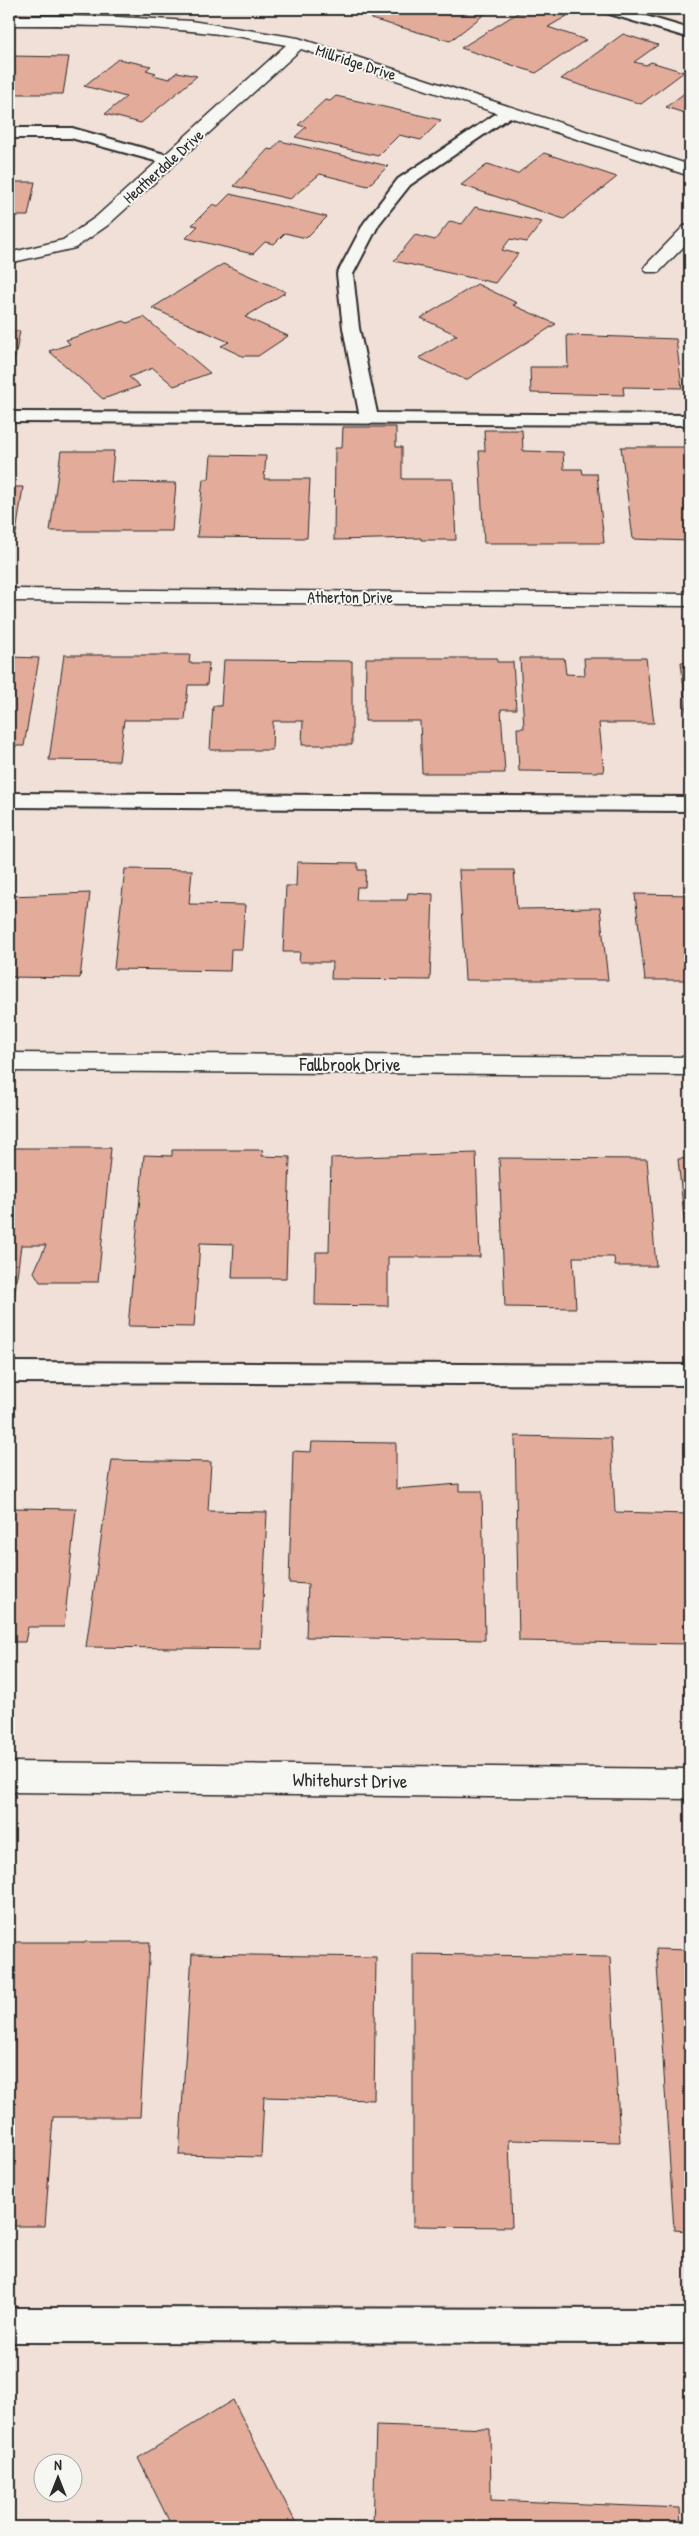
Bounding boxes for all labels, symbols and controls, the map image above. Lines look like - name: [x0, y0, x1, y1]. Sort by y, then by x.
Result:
- street label: Millridge Drive: [313, 39, 400, 86]
- street label: Heatherdale Drive: [118, 123, 209, 208]
- street label: Atherton Drive: [307, 586, 393, 608]
- street label: Fallbrook Drive: [298, 1051, 401, 1077]
- street label: Whitehurst Drive: [292, 1766, 408, 1794]
- north arrow: [32, 2454, 82, 2504]
- text: N: [54, 2455, 62, 2474]

